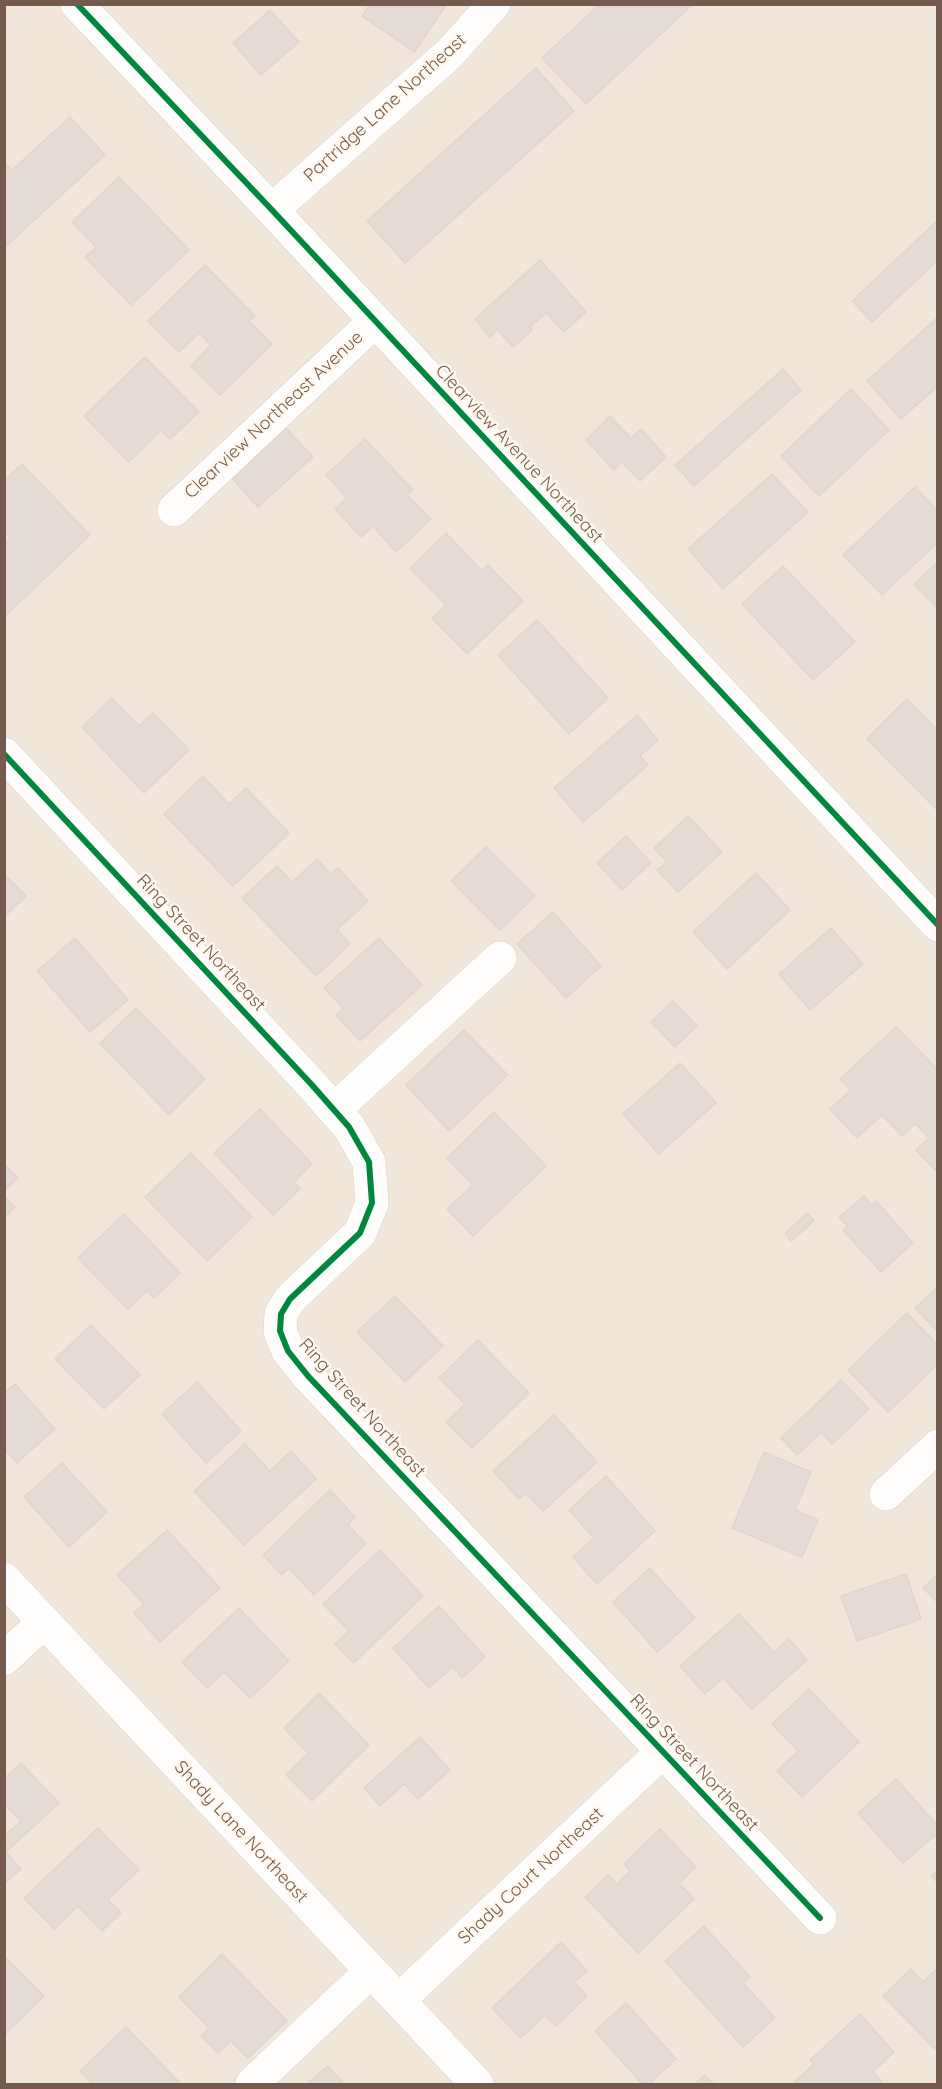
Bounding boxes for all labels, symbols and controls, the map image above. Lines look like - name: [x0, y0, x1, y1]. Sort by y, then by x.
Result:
- street label: Partridge Lane Northeast: [299, 29, 471, 187]
- street label: Clearview Northeast Avenue: [180, 327, 368, 503]
- street label: Clearview Avenue Northeast: [431, 360, 607, 548]
- street label: Ring Street Northeast: [132, 870, 270, 1016]
- street label: Ring Street Northeast: [294, 1334, 430, 1482]
- street label: Ring Street Northeast: [625, 1690, 763, 1836]
- street label: Shady Lane Northeast: [170, 1757, 312, 1907]
- street label: Shady Court Northeast: [454, 1803, 608, 1949]

